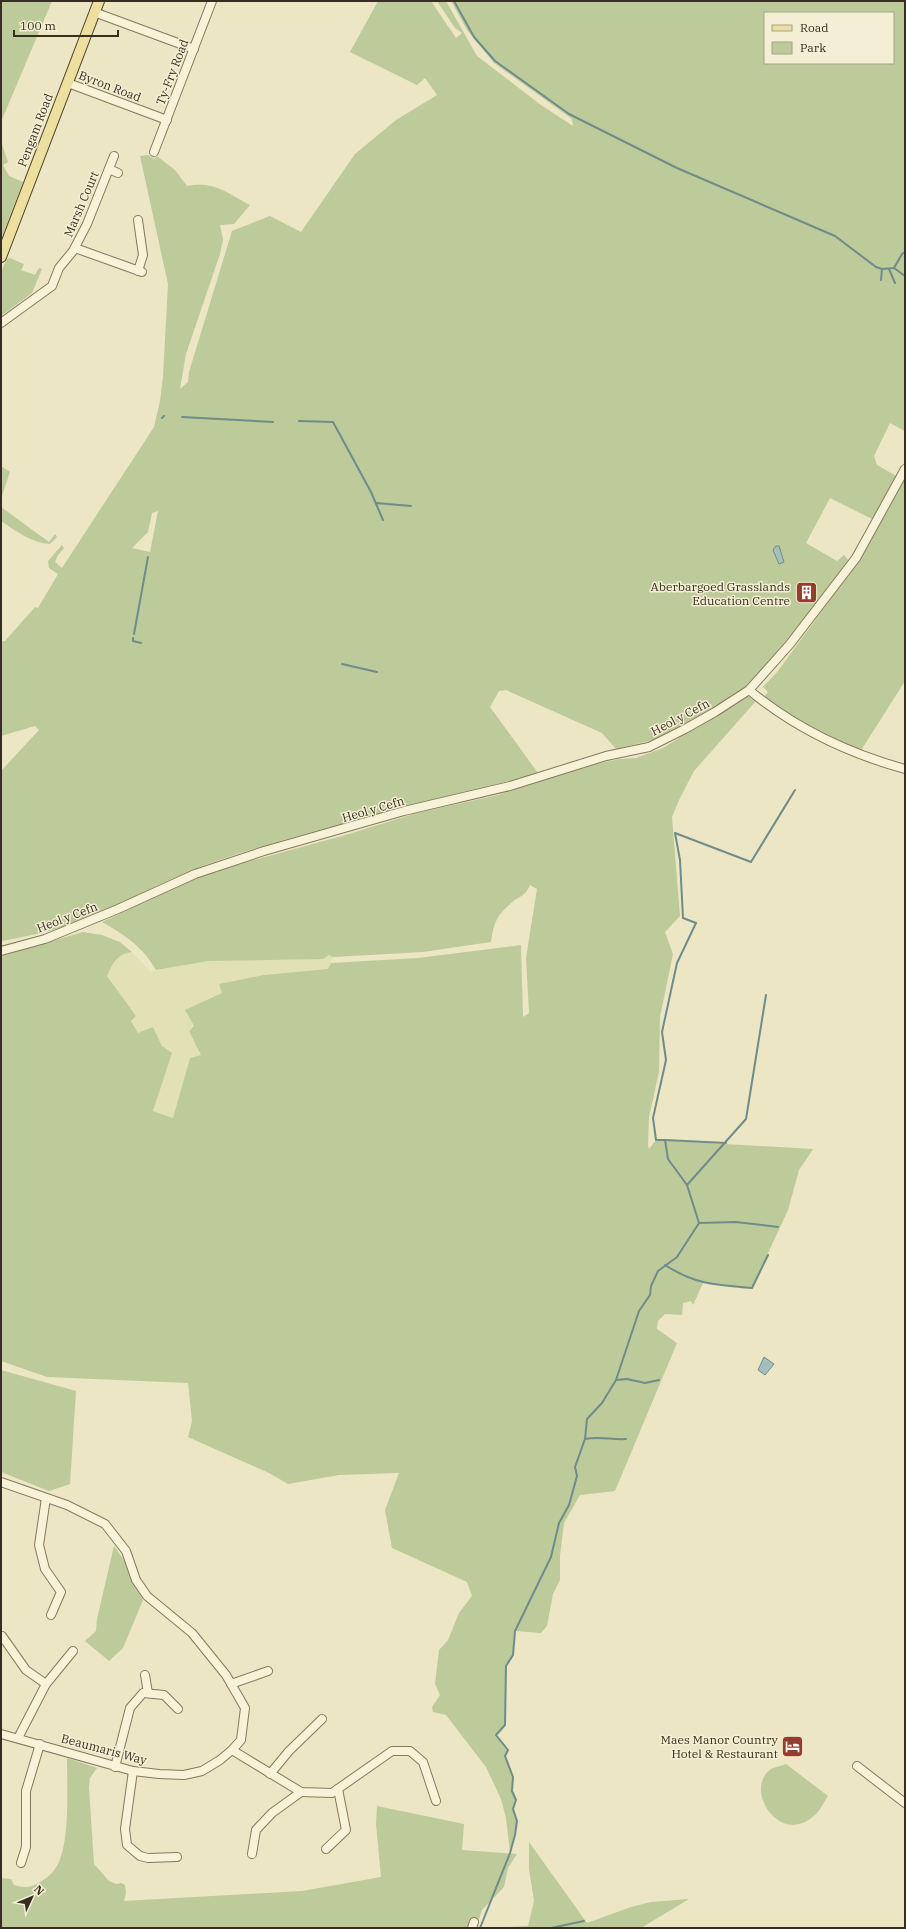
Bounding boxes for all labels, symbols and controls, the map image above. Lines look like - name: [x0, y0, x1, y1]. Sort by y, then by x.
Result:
- scale bar: [14, 12, 118, 38]
- legend: [764, 12, 894, 64]
- text: 100 m: [20, 18, 56, 33]
- text: Road: [800, 20, 829, 35]
- street label: Ty-Fry Road: [153, 37, 191, 107]
- text: Park: [800, 40, 826, 55]
- street label: Byron Road: [77, 67, 143, 105]
- street label: Pengam Road: [14, 91, 56, 169]
- street label: Marsh Court: [60, 169, 102, 239]
- place label: Aberbargoed Grasslands Education Centre: [650, 579, 790, 608]
- building icon: Aberbargoed Grasslands Education Centre: [793, 580, 819, 606]
- street label: Heol y Cefn: [648, 695, 712, 739]
- street label: Heol y Cefn: [340, 793, 406, 825]
- street label: Heol y Cefn: [34, 898, 100, 935]
- street label: Beaumaris Way: [60, 1730, 149, 1768]
- place label: Maes Manor Country Hotel & Restaurant: [661, 1732, 779, 1761]
- hotel icon: Maes Manor Country Hotel & Restaurant: [780, 1733, 806, 1759]
- north arrow: [12, 1877, 52, 1917]
- text: N: [31, 1882, 47, 1898]

